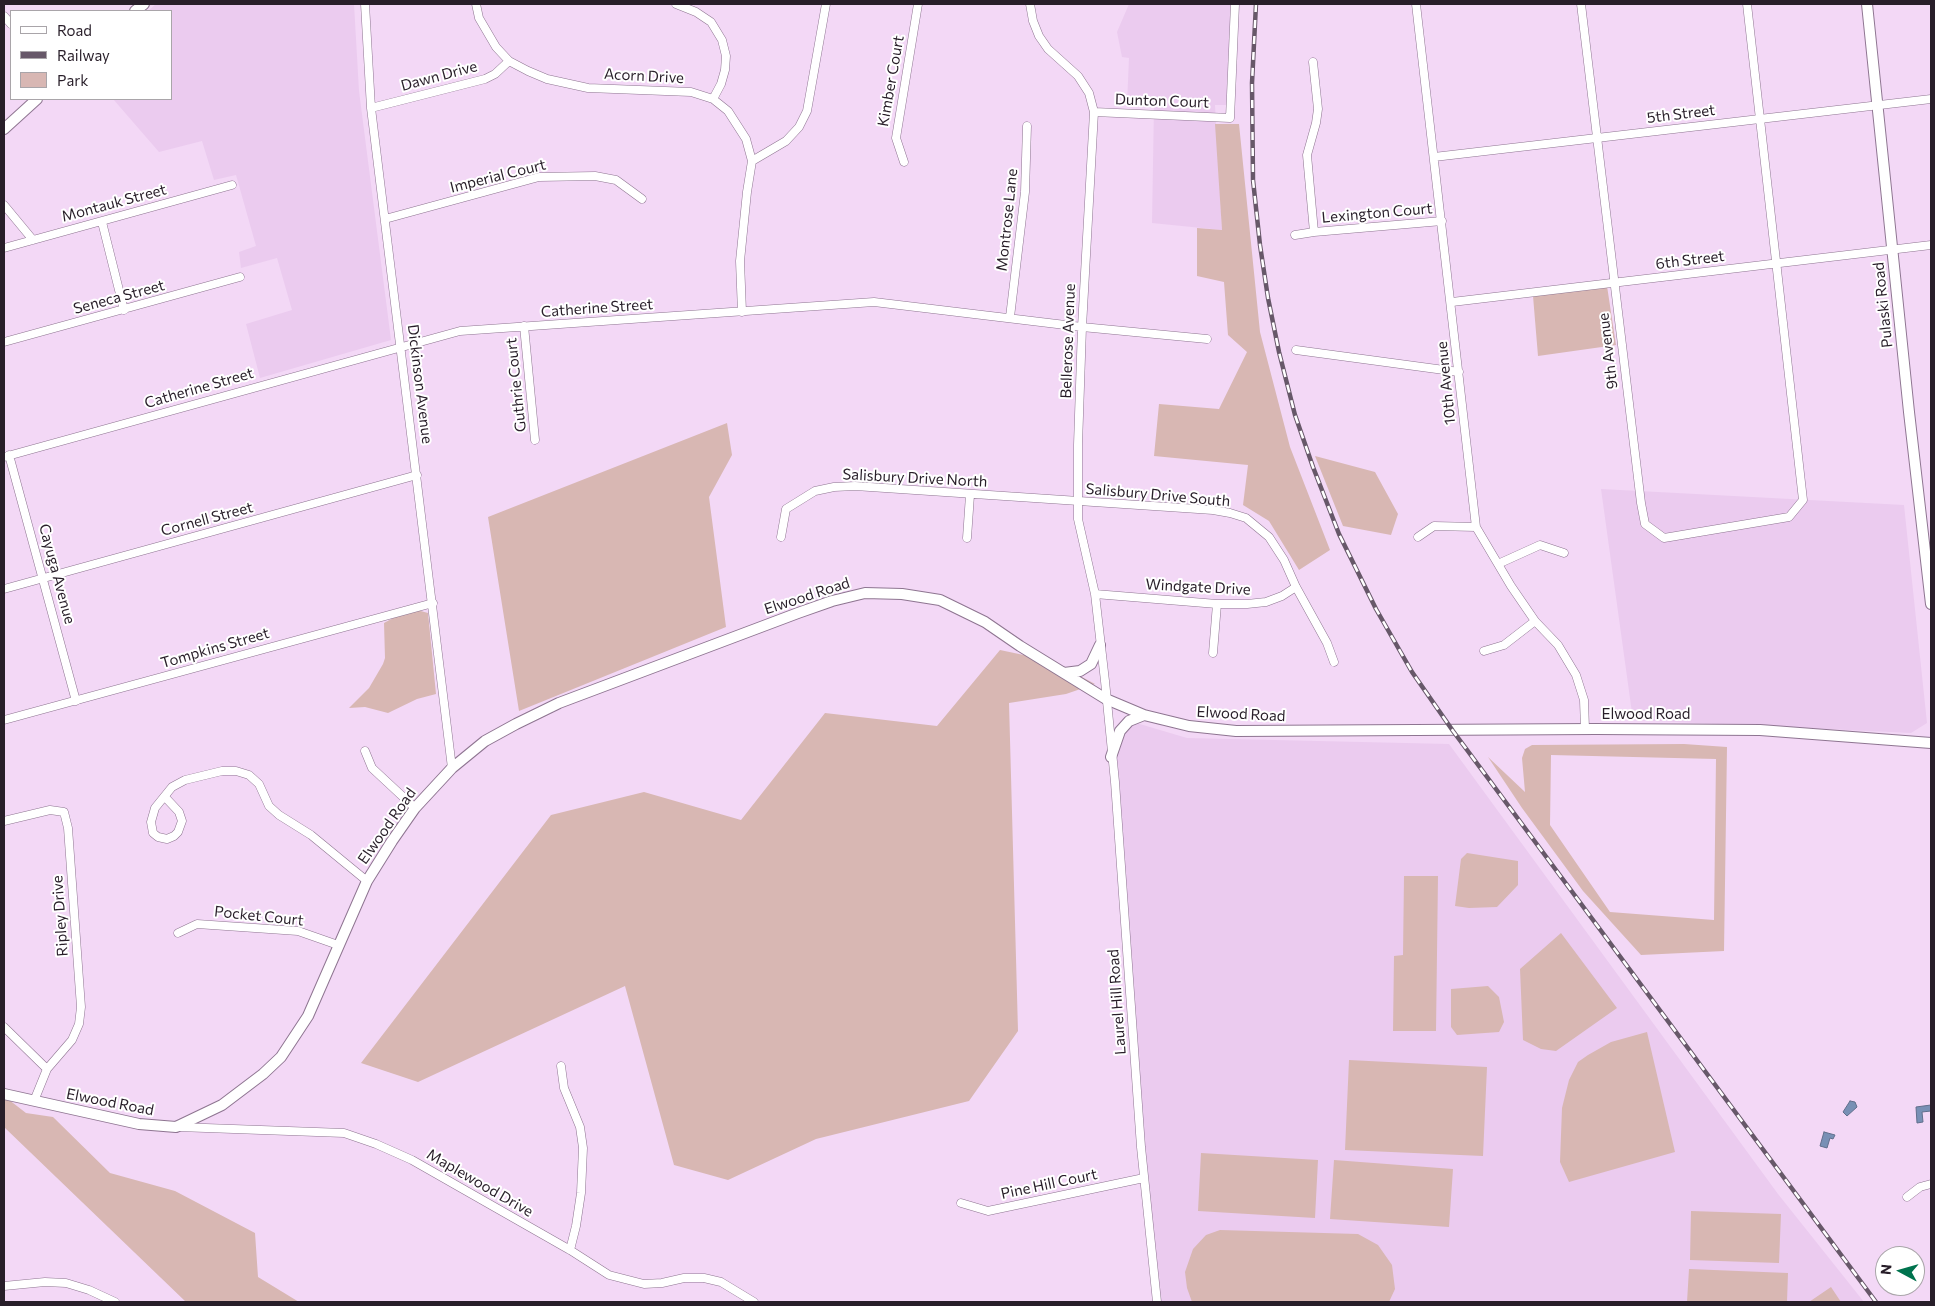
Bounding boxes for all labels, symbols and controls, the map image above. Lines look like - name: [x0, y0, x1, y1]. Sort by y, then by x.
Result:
- legend: [10, 10, 172, 100]
- text: Road: [57, 21, 92, 39]
- street label: Kimber Court: [874, 34, 908, 128]
- text: Railway: [57, 46, 110, 64]
- street label: Dawn Drive: [399, 57, 479, 95]
- street label: Acorn Drive: [604, 65, 684, 87]
- text: Park: [57, 71, 88, 89]
- street label: Dunton Court: [1115, 90, 1209, 112]
- street label: 5th Street: [1646, 101, 1716, 127]
- street label: Imperial Court: [448, 155, 548, 197]
- street label: Montrose Lane: [993, 168, 1021, 272]
- street label: Montauk Street: [60, 180, 168, 226]
- street label: Lexington Court: [1321, 199, 1433, 227]
- street label: 6th Street: [1655, 247, 1725, 273]
- street label: Pulaski Road: [1870, 261, 1896, 349]
- street label: Seneca Street: [71, 276, 167, 318]
- street label: Bellerose Avenue: [1057, 283, 1079, 399]
- street label: Catherine Street: [540, 295, 654, 321]
- street label: 9th Avenue: [1594, 312, 1622, 390]
- street label: Dickinson Avenue: [404, 323, 436, 445]
- street label: Guthrie Court: [502, 337, 530, 433]
- street label: 10th Avenue: [1433, 340, 1459, 426]
- street label: Catherine Street: [142, 364, 256, 412]
- street label: Salisbury Drive North: [842, 465, 988, 491]
- street label: Salisbury Drive South: [1085, 480, 1231, 510]
- street label: Cornell Street: [159, 498, 255, 540]
- street label: Cayuga Avenue: [35, 522, 79, 626]
- street label: Elwood Road: [762, 574, 852, 618]
- street label: Windgate Drive: [1145, 575, 1251, 599]
- street label: Tompkins Street: [159, 624, 271, 672]
- street label: Elwood Road: [1196, 703, 1286, 725]
- street label: Elwood Road: [1602, 705, 1690, 723]
- street label: Elwood Road: [354, 784, 420, 868]
- street label: Ripley Drive: [48, 875, 72, 957]
- street label: Pocket Court: [213, 902, 305, 930]
- street label: Laurel Hill Road: [1104, 949, 1130, 1055]
- street label: Elwood Road: [65, 1085, 155, 1119]
- street label: Maplewood Drive: [424, 1145, 536, 1221]
- street label: Pine Hill Court: [999, 1165, 1099, 1203]
- north arrow: [1875, 1246, 1925, 1296]
- text: N: [1877, 1263, 1895, 1276]

